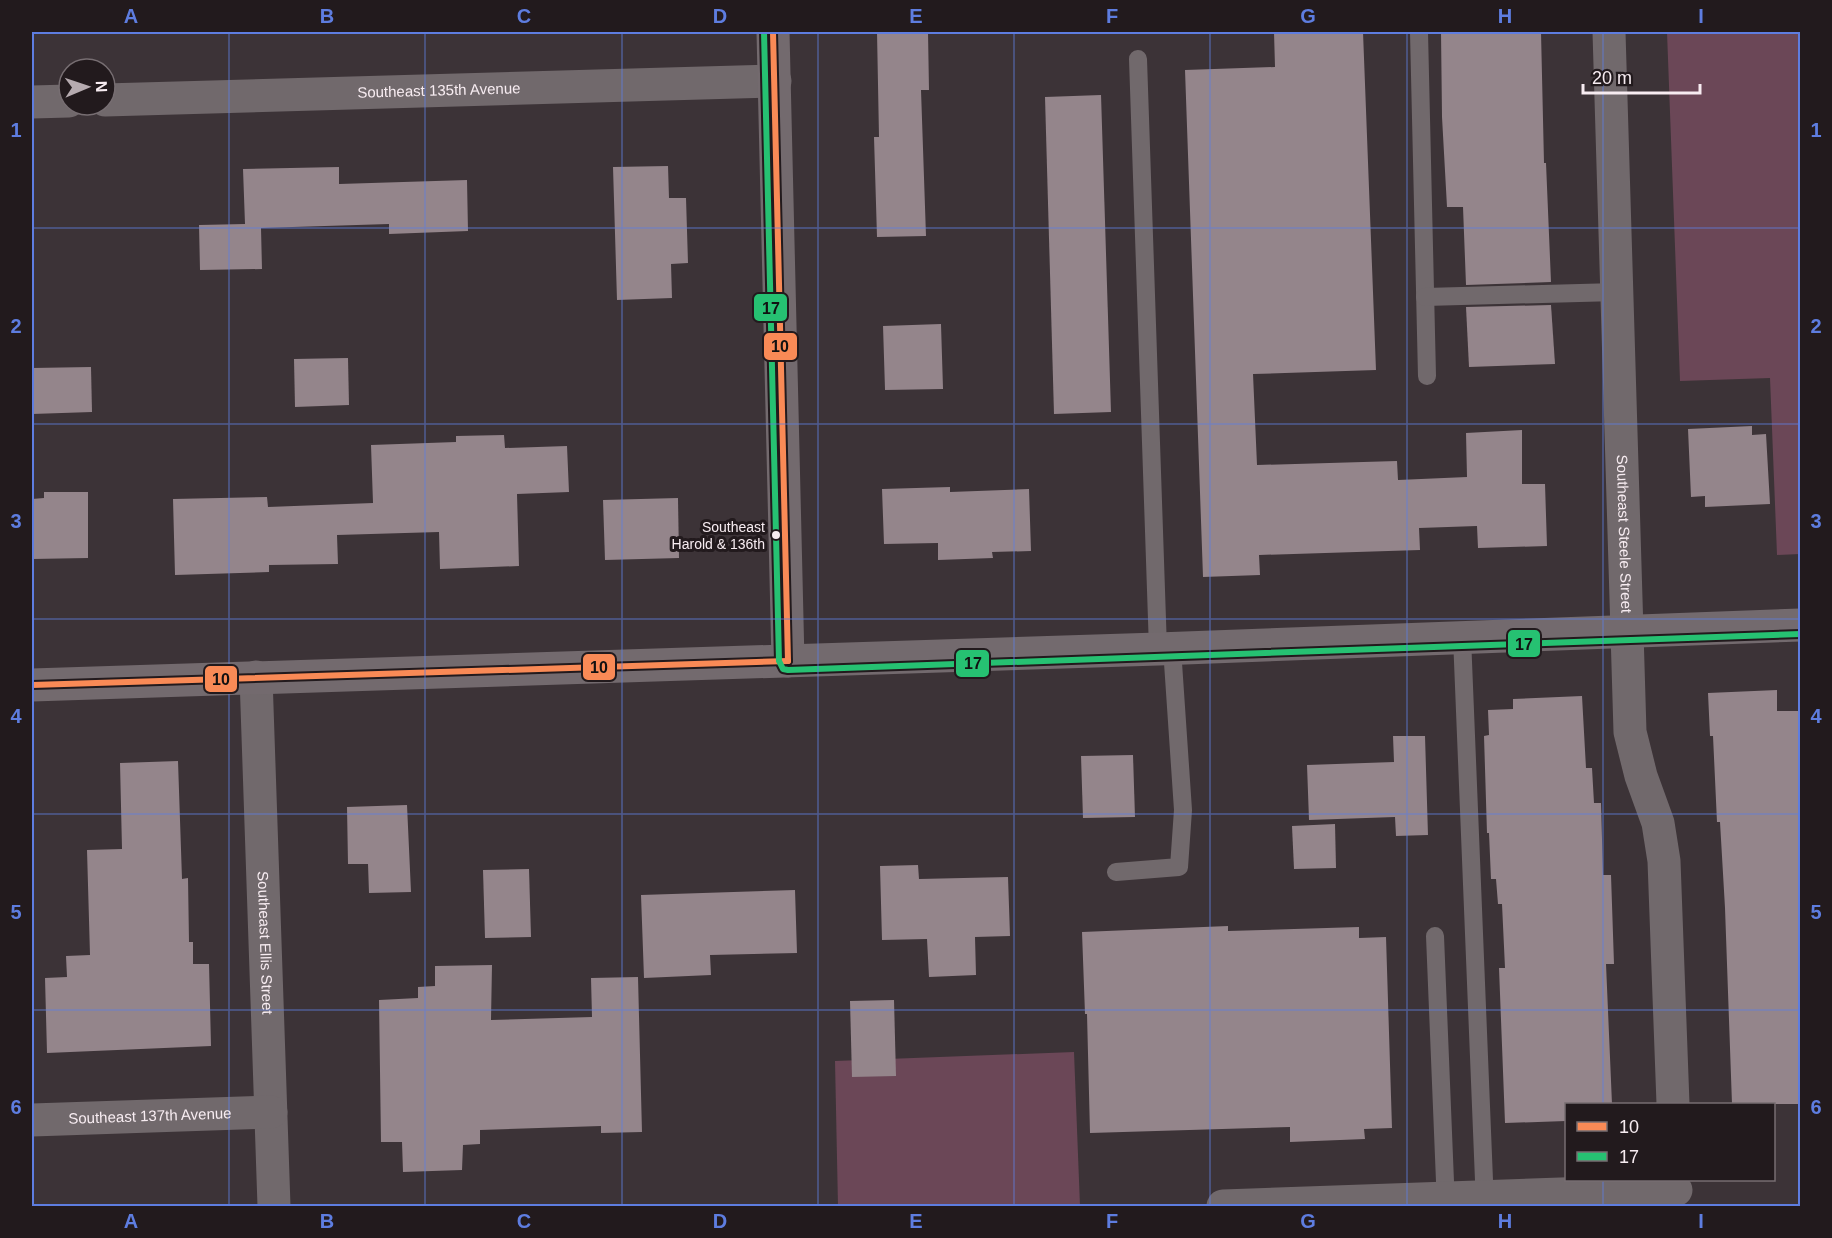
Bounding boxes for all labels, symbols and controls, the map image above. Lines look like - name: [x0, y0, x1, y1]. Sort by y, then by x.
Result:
- text: A: [124, 5, 138, 27]
- text: B: [320, 5, 334, 27]
- text: C: [517, 5, 531, 27]
- text: D: [713, 5, 727, 27]
- text: E: [909, 5, 923, 27]
- text: F: [1106, 5, 1118, 27]
- text: G: [1300, 5, 1316, 27]
- text: H: [1498, 5, 1512, 27]
- text: I: [1698, 5, 1704, 27]
- north arrow: [57, 57, 117, 117]
- scale bar: [1583, 57, 1700, 95]
- text: 20 m: [1592, 68, 1632, 88]
- street label: Southeast 135th Avenue: [357, 79, 521, 101]
- text: N: [93, 80, 110, 93]
- text: 1: [10, 119, 22, 141]
- text: 1: [1810, 119, 1822, 141]
- line badge: 17: [753, 293, 788, 322]
- text: 17: [762, 300, 780, 317]
- text: 2: [10, 315, 22, 337]
- text: 2: [1810, 315, 1822, 337]
- line badge: 10: [763, 332, 798, 361]
- text: 10: [771, 338, 789, 355]
- street label: Southeast Steele Street: [1614, 454, 1635, 614]
- text: 3: [10, 510, 22, 532]
- text: 3: [1810, 510, 1822, 532]
- place label: Southeast Harold & 136th: [672, 519, 765, 552]
- marker: Southeast Harold & 136th: [770, 529, 782, 541]
- line badge: 17: [1507, 629, 1541, 658]
- text: 17: [1515, 636, 1533, 653]
- line badge: 17: [955, 649, 990, 678]
- line badge: 10: [582, 653, 616, 681]
- text: 17: [964, 655, 982, 672]
- text: 10: [590, 659, 608, 676]
- line badge: 10: [204, 665, 238, 693]
- text: 10: [212, 671, 230, 688]
- text: 4: [10, 705, 22, 727]
- text: 4: [1810, 705, 1822, 727]
- street label: Southeast Ellis Street: [255, 871, 277, 1016]
- text: 5: [10, 901, 22, 923]
- text: 5: [1810, 901, 1822, 923]
- text: 6: [10, 1096, 22, 1118]
- text: 6: [1810, 1096, 1822, 1118]
- legend: [1565, 1103, 1775, 1181]
- street label: Southeast 137th Avenue: [68, 1104, 232, 1127]
- text: 10: [1619, 1117, 1639, 1137]
- text: 17: [1619, 1147, 1639, 1167]
- text: A: [124, 1210, 138, 1232]
- text: B: [320, 1210, 334, 1232]
- text: C: [517, 1210, 531, 1232]
- text: D: [713, 1210, 727, 1232]
- text: E: [909, 1210, 923, 1232]
- text: F: [1106, 1210, 1118, 1232]
- text: G: [1300, 1210, 1316, 1232]
- text: H: [1498, 1210, 1512, 1232]
- text: I: [1698, 1210, 1704, 1232]

